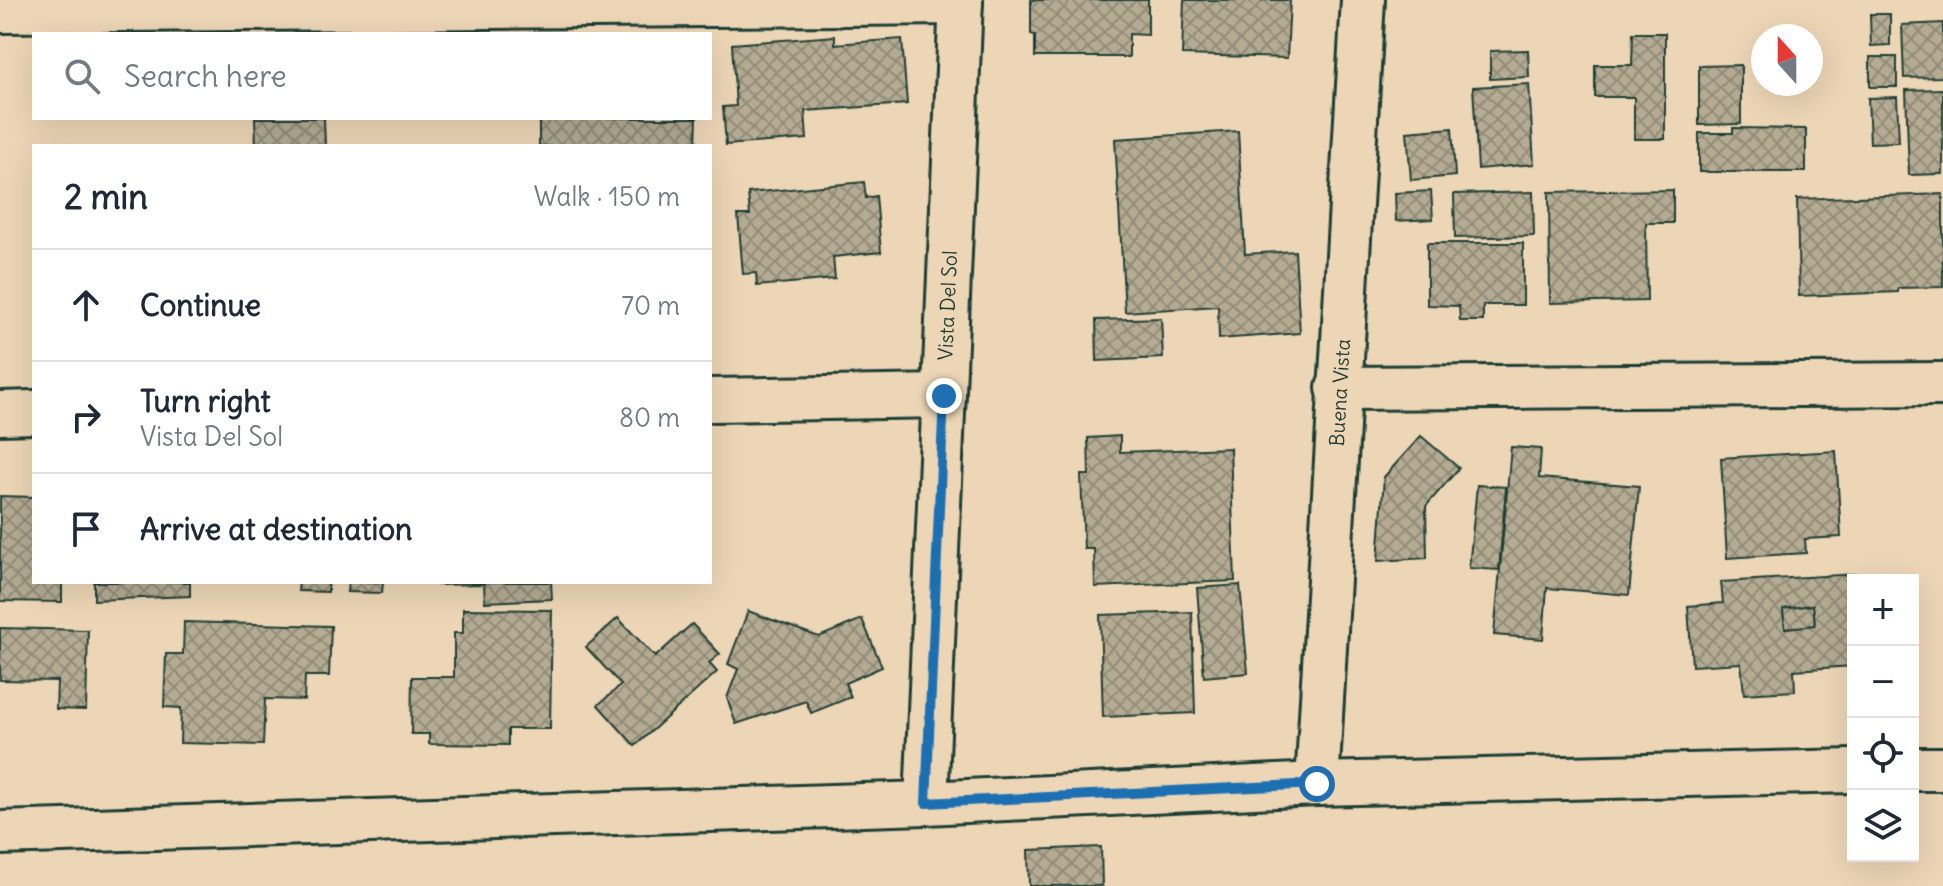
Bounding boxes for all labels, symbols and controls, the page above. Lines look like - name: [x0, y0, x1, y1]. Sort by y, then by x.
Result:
- north arrow: [1751, 24, 1823, 96]
- search box: [32, 32, 712, 120]
- icon: search: [60, 54, 104, 98]
- text: Search here: [124, 57, 287, 95]
- text: 2 min: [64, 175, 148, 218]
- text: Walk · 150 m: [534, 180, 680, 213]
- street label: Vista Del Sol: [932, 250, 962, 361]
- icon: ahead: [64, 283, 108, 327]
- text: Continue: [140, 286, 261, 324]
- text: 70 m: [621, 289, 680, 322]
- street label: Buena Vista: [1324, 338, 1355, 447]
- route end: [926, 378, 962, 414]
- text: Turn right: [140, 382, 271, 420]
- icon: right: [64, 395, 108, 439]
- text: 80 m: [619, 401, 680, 434]
- text: Vista Del Sol: [140, 420, 283, 453]
- icon: arrive: [64, 507, 108, 551]
- text: Arrive at destination: [140, 510, 412, 548]
- map controls: [1847, 574, 1919, 862]
- button: +: [1847, 574, 1919, 646]
- button: −: [1847, 646, 1919, 718]
- button: locate: [1847, 718, 1919, 790]
- route start: [1299, 766, 1335, 802]
- button: layers: [1847, 790, 1919, 862]

